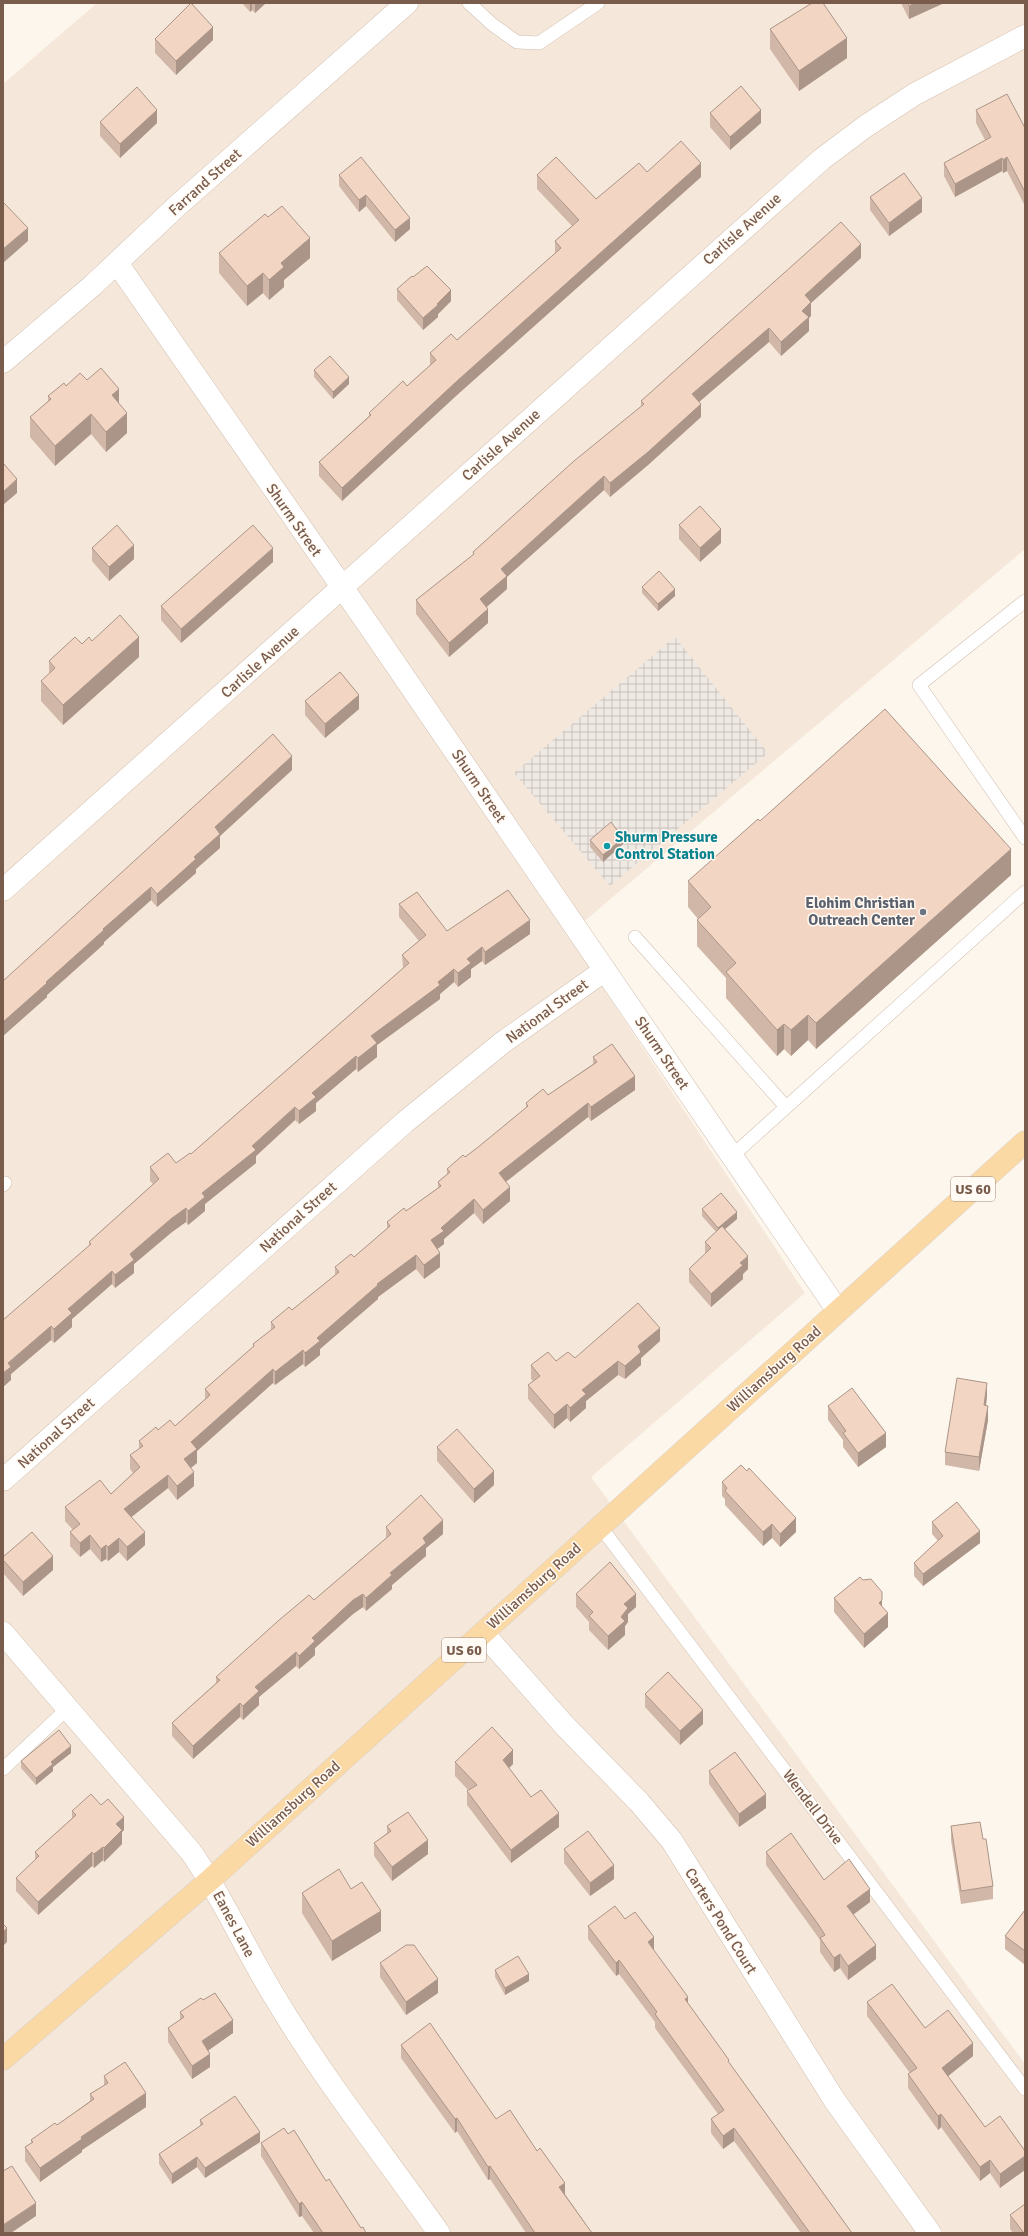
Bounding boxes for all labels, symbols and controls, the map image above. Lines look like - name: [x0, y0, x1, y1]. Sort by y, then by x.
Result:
- street label: Farrand Street: [165, 145, 245, 219]
- street label: Carlisle Avenue: [699, 189, 785, 269]
- street label: Carlisle Avenue: [458, 405, 544, 485]
- street label: Shurm Street: [262, 480, 326, 560]
- street label: Carlisle Avenue: [217, 622, 303, 702]
- street label: Shurm Street: [448, 746, 510, 826]
- place label: Shurm Pressure Control Station: [615, 828, 718, 863]
- marker: Shurm Pressure Control Station: [602, 841, 612, 851]
- place label: Elohim Christian Outreach Center: [805, 894, 915, 929]
- marker: Elohim Christian Outreach Center: [918, 907, 928, 917]
- street label: National Street: [502, 975, 592, 1047]
- street label: Shurm Street: [631, 1013, 693, 1093]
- road number: US 60: [951, 1177, 995, 1201]
- street label: National Street: [256, 1178, 340, 1256]
- street label: Williamsburg Road: [723, 1322, 825, 1416]
- street label: National Street: [14, 1394, 98, 1472]
- street label: Williamsburg Road: [483, 1539, 585, 1633]
- road number: US 60: [442, 1638, 486, 1662]
- street label: Williamsburg Road: [242, 1757, 344, 1851]
- street label: Wendell Drive: [779, 1766, 847, 1848]
- street label: Carters Pond Court: [681, 1865, 761, 1977]
- street label: Eanes Lane: [209, 1888, 259, 1960]

